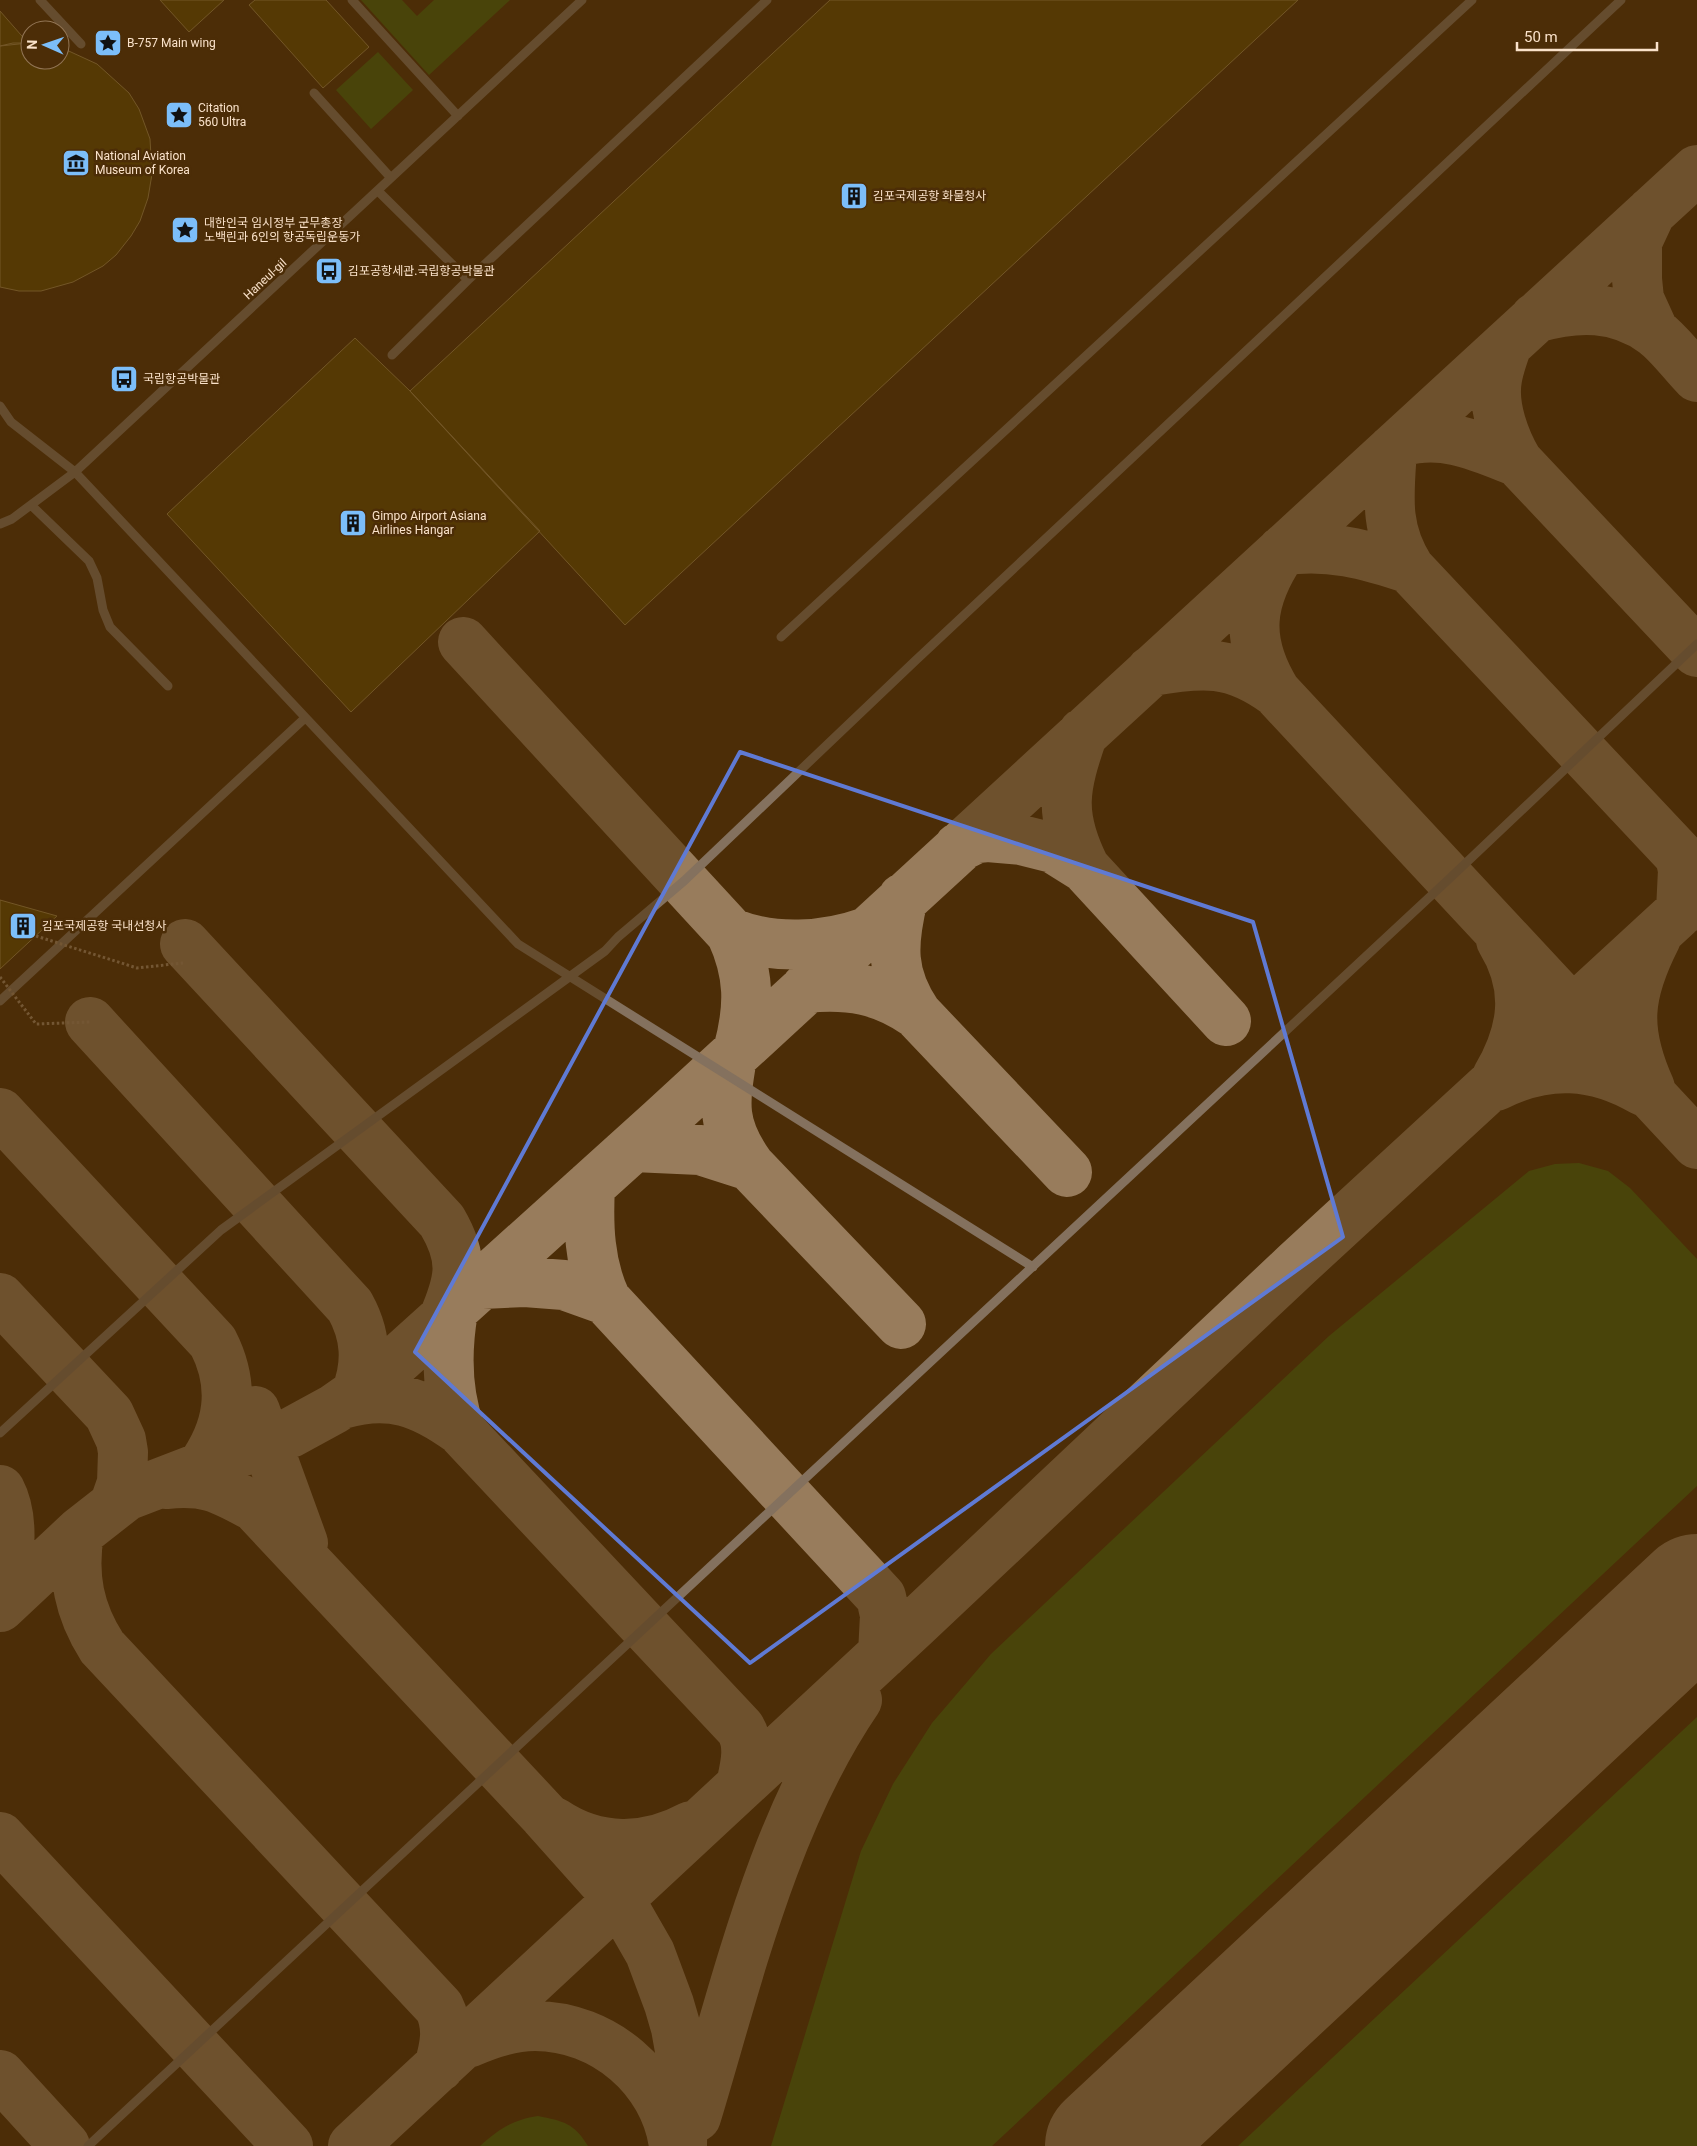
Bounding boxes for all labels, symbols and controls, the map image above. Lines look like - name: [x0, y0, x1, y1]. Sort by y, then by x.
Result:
- north arrow: [20, 20, 70, 70]
- scale bar: [1517, 20, 1657, 52]
- place icon: B-757 Main wing: [93, 28, 123, 58]
- text: 50 m: [1524, 28, 1558, 46]
- place label: B-757 Main wing: [127, 36, 216, 50]
- text: N: [24, 39, 40, 50]
- place icon: Citation 560 Ultra: [164, 100, 194, 130]
- place label: Citation 560 Ultra: [198, 101, 246, 129]
- museum icon: National Aviation Museum of Korea: [61, 148, 91, 178]
- place label: National Aviation Museum of Korea: [95, 149, 190, 177]
- building icon: 김포국제공항 화물청사: [839, 181, 869, 211]
- place label: 김포국제공항 화물청사: [873, 189, 986, 203]
- place icon: 대한인국 임시정부 군무총장 노백린과 6인의 항공독립운동가: [170, 215, 200, 245]
- place label: 대한인국 임시정부 군무총장 노백린과 6인의 항공독립운동가: [204, 216, 360, 244]
- street label: Haneul-gil: [241, 256, 289, 302]
- bus stop icon: 김포공항세관.국립항공박물관: [314, 256, 344, 286]
- place label: 김포공항세관.국립항공박물관: [348, 264, 495, 278]
- bus stop icon: 국립항공박물관: [109, 364, 139, 394]
- place label: 국립항공박물관: [143, 372, 220, 386]
- building icon: Gimpo Airport Asiana Airlines Hangar: [338, 508, 368, 538]
- place label: Gimpo Airport Asiana Airlines Hangar: [372, 509, 486, 537]
- building icon: 김포국제공항 국내선청사: [8, 911, 38, 941]
- place label: 김포국제공항 국내선청사: [42, 919, 166, 933]

